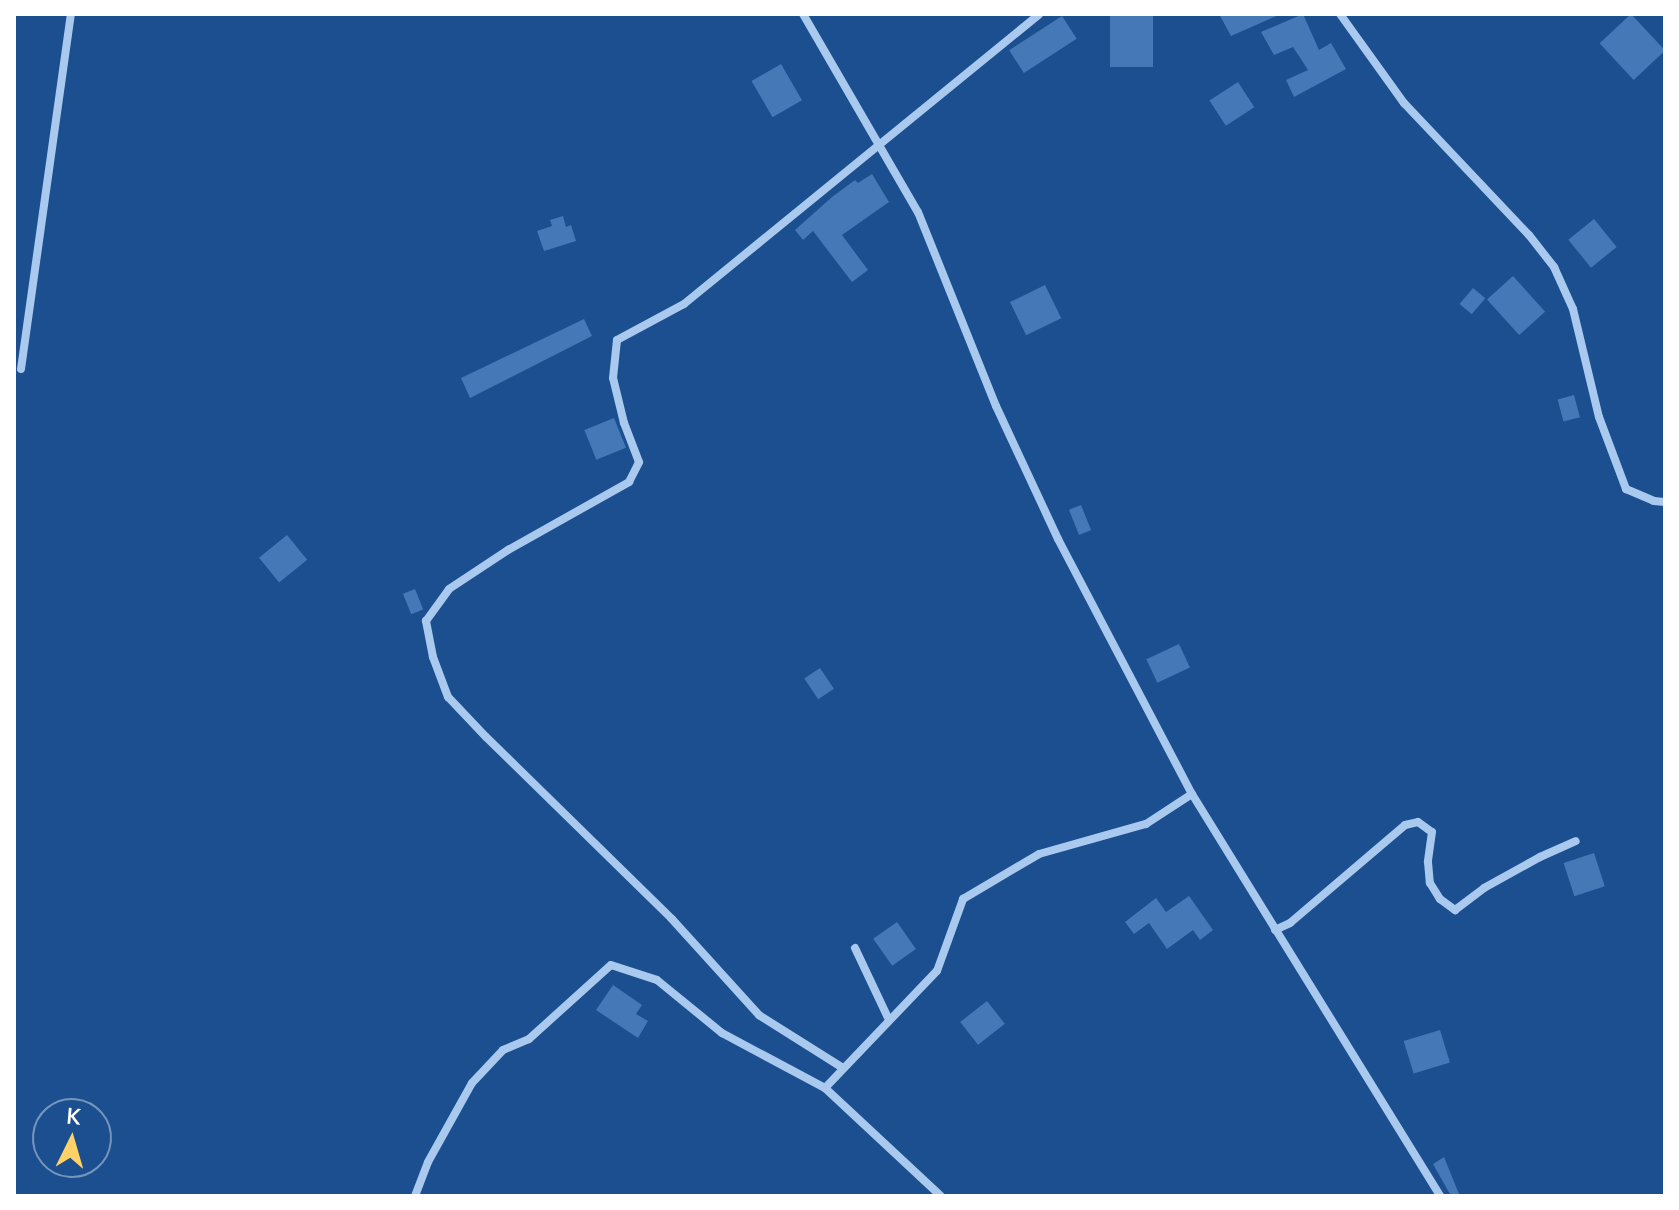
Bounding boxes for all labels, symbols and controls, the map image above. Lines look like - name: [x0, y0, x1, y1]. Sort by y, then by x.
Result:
- north arrow: [32, 1098, 112, 1178]
- text: K: [66, 1101, 82, 1132]

